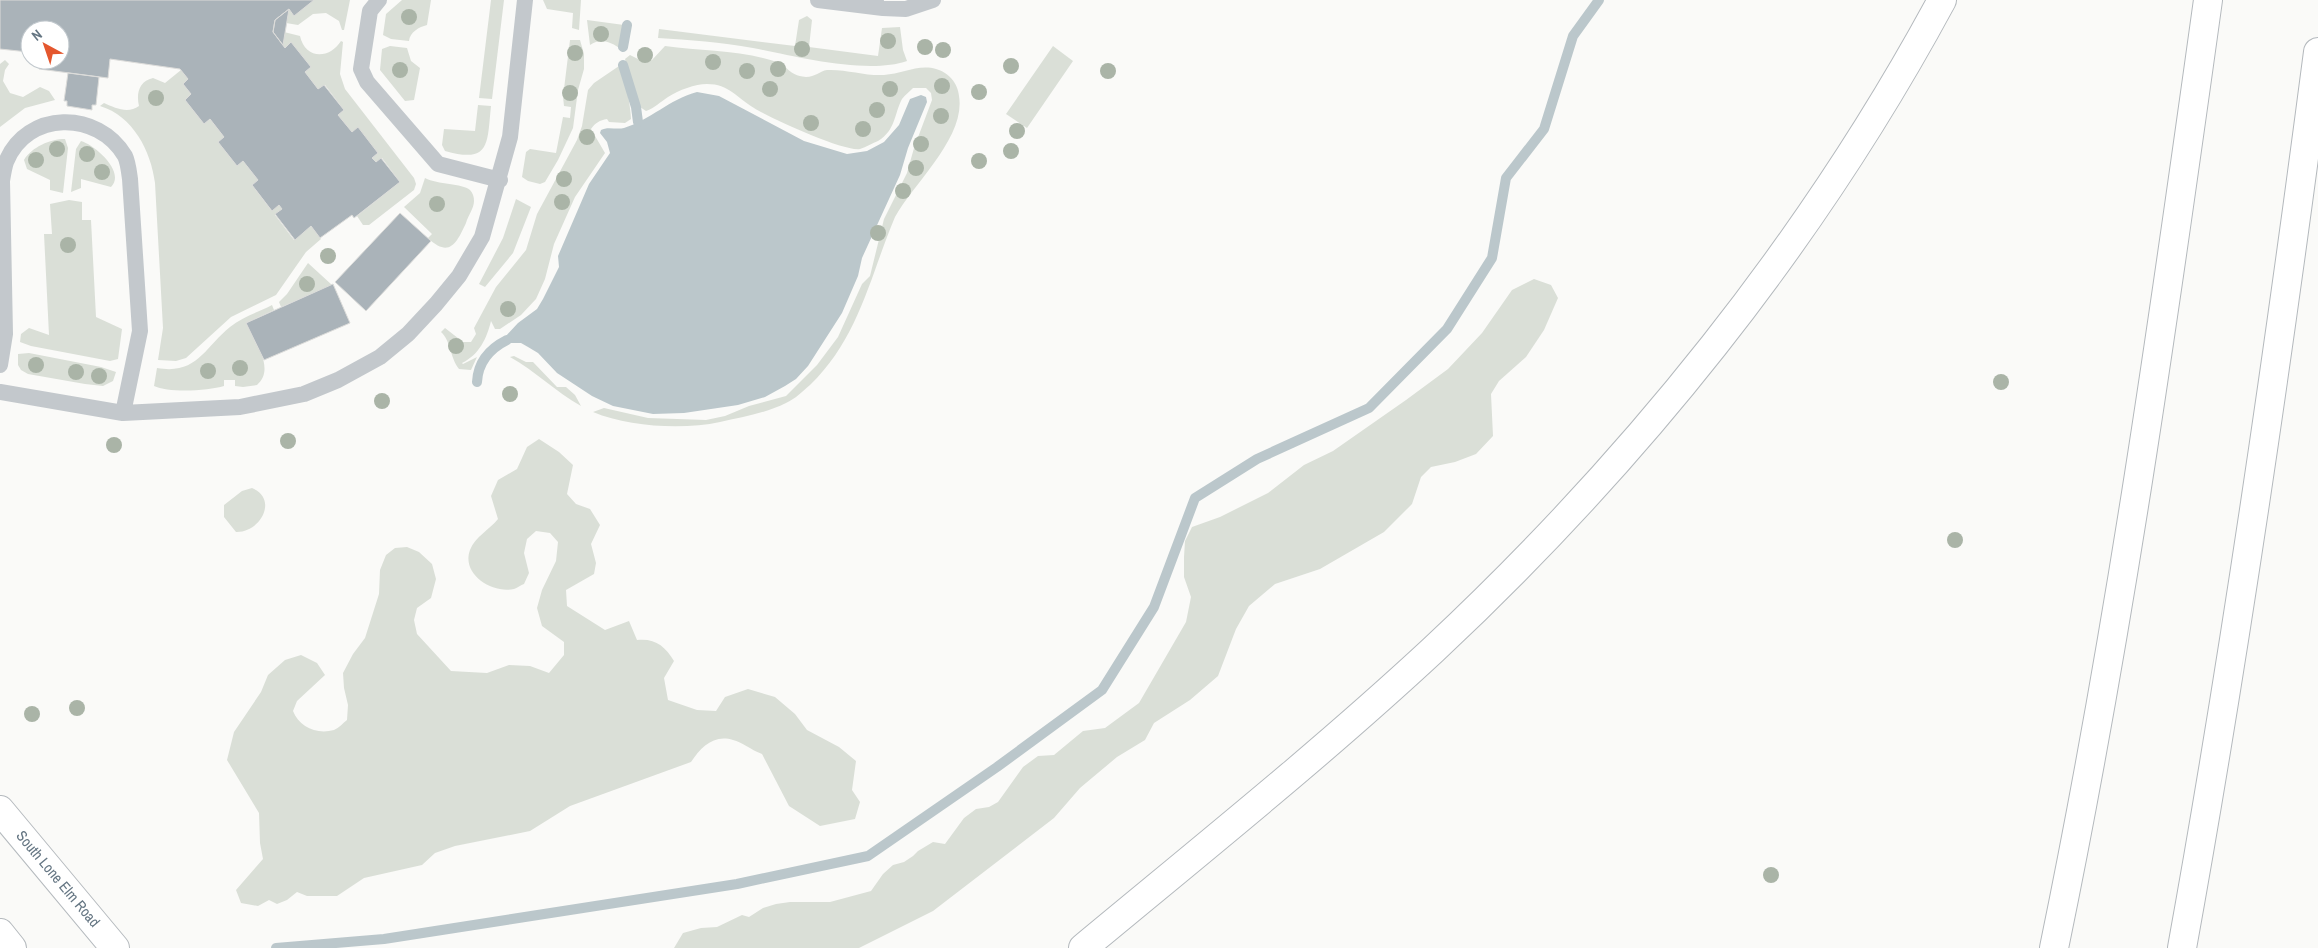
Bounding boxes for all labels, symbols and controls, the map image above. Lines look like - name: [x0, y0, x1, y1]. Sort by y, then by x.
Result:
- north arrow: [20, 20, 70, 70]
- text: N: [28, 25, 46, 45]
- street label: South Lone Elm Road: [12, 826, 105, 932]

